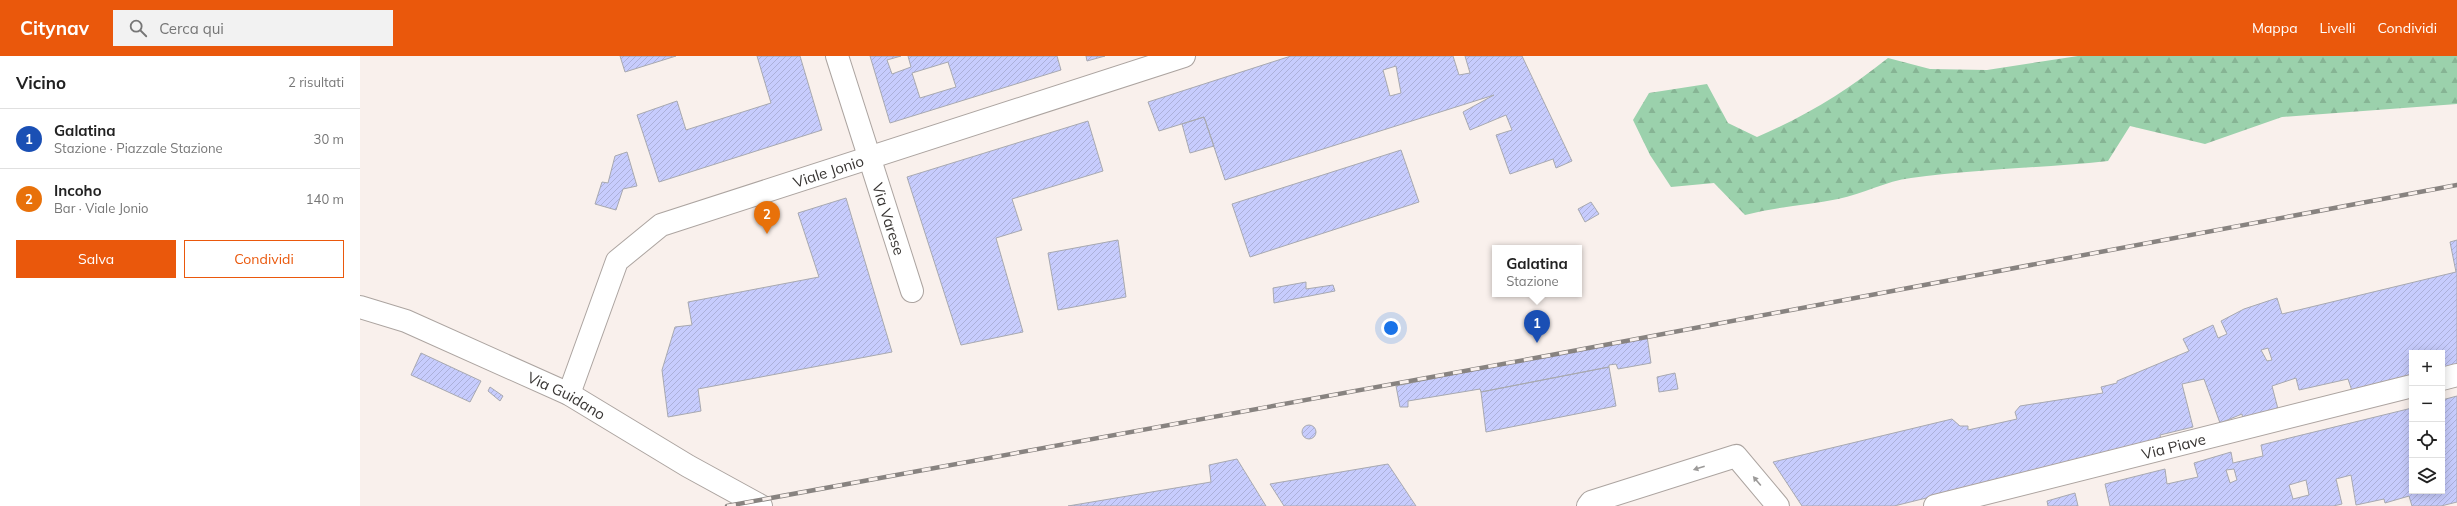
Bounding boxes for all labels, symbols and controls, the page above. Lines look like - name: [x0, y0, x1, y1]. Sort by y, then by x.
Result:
- search box: [113, 10, 393, 46]
- text: Citynav: [20, 16, 89, 40]
- icon: search: [127, 17, 149, 39]
- text: Cerca qui: [159, 19, 224, 38]
- text: Mappa: [2252, 19, 2298, 37]
- text: Livelli: [2320, 19, 2355, 37]
- text: Condividi: [2377, 19, 2437, 37]
- text: Vicino: [16, 72, 66, 93]
- text: 2 risultati: [288, 74, 344, 90]
- text: Galatina: [54, 121, 116, 140]
- text: 1: [25, 131, 33, 147]
- text: 30 m: [314, 131, 344, 147]
- text: Stazione · Piazzale Stazione: [54, 140, 223, 156]
- street label: Viale Jonio: [790, 151, 866, 191]
- street label: Via Varese: [869, 180, 909, 257]
- text: Incoho: [54, 181, 102, 200]
- text: 2: [25, 191, 33, 207]
- text: 140 m: [306, 191, 344, 207]
- text: Bar · Viale Jonio: [54, 200, 149, 216]
- pin: 2: [754, 201, 780, 234]
- button: Salva: [16, 240, 176, 278]
- button: Condividi: [184, 240, 344, 278]
- popup: [1492, 245, 1582, 297]
- text: Galatina: [1506, 254, 1568, 273]
- text: Stazione: [1506, 273, 1559, 289]
- pin: 1: [1524, 310, 1550, 343]
- your location: [1381, 318, 1401, 338]
- map controls: [2409, 350, 2445, 494]
- button: +: [2409, 350, 2445, 386]
- street label: Via Guidano: [525, 367, 609, 423]
- button: −: [2409, 386, 2445, 422]
- button: locate: [2409, 422, 2445, 458]
- street label: Via Piave: [2140, 429, 2208, 463]
- button: layers: [2409, 458, 2445, 494]
- one-way arrow: [1693, 465, 1705, 471]
- one-way arrow: [1752, 476, 1761, 486]

